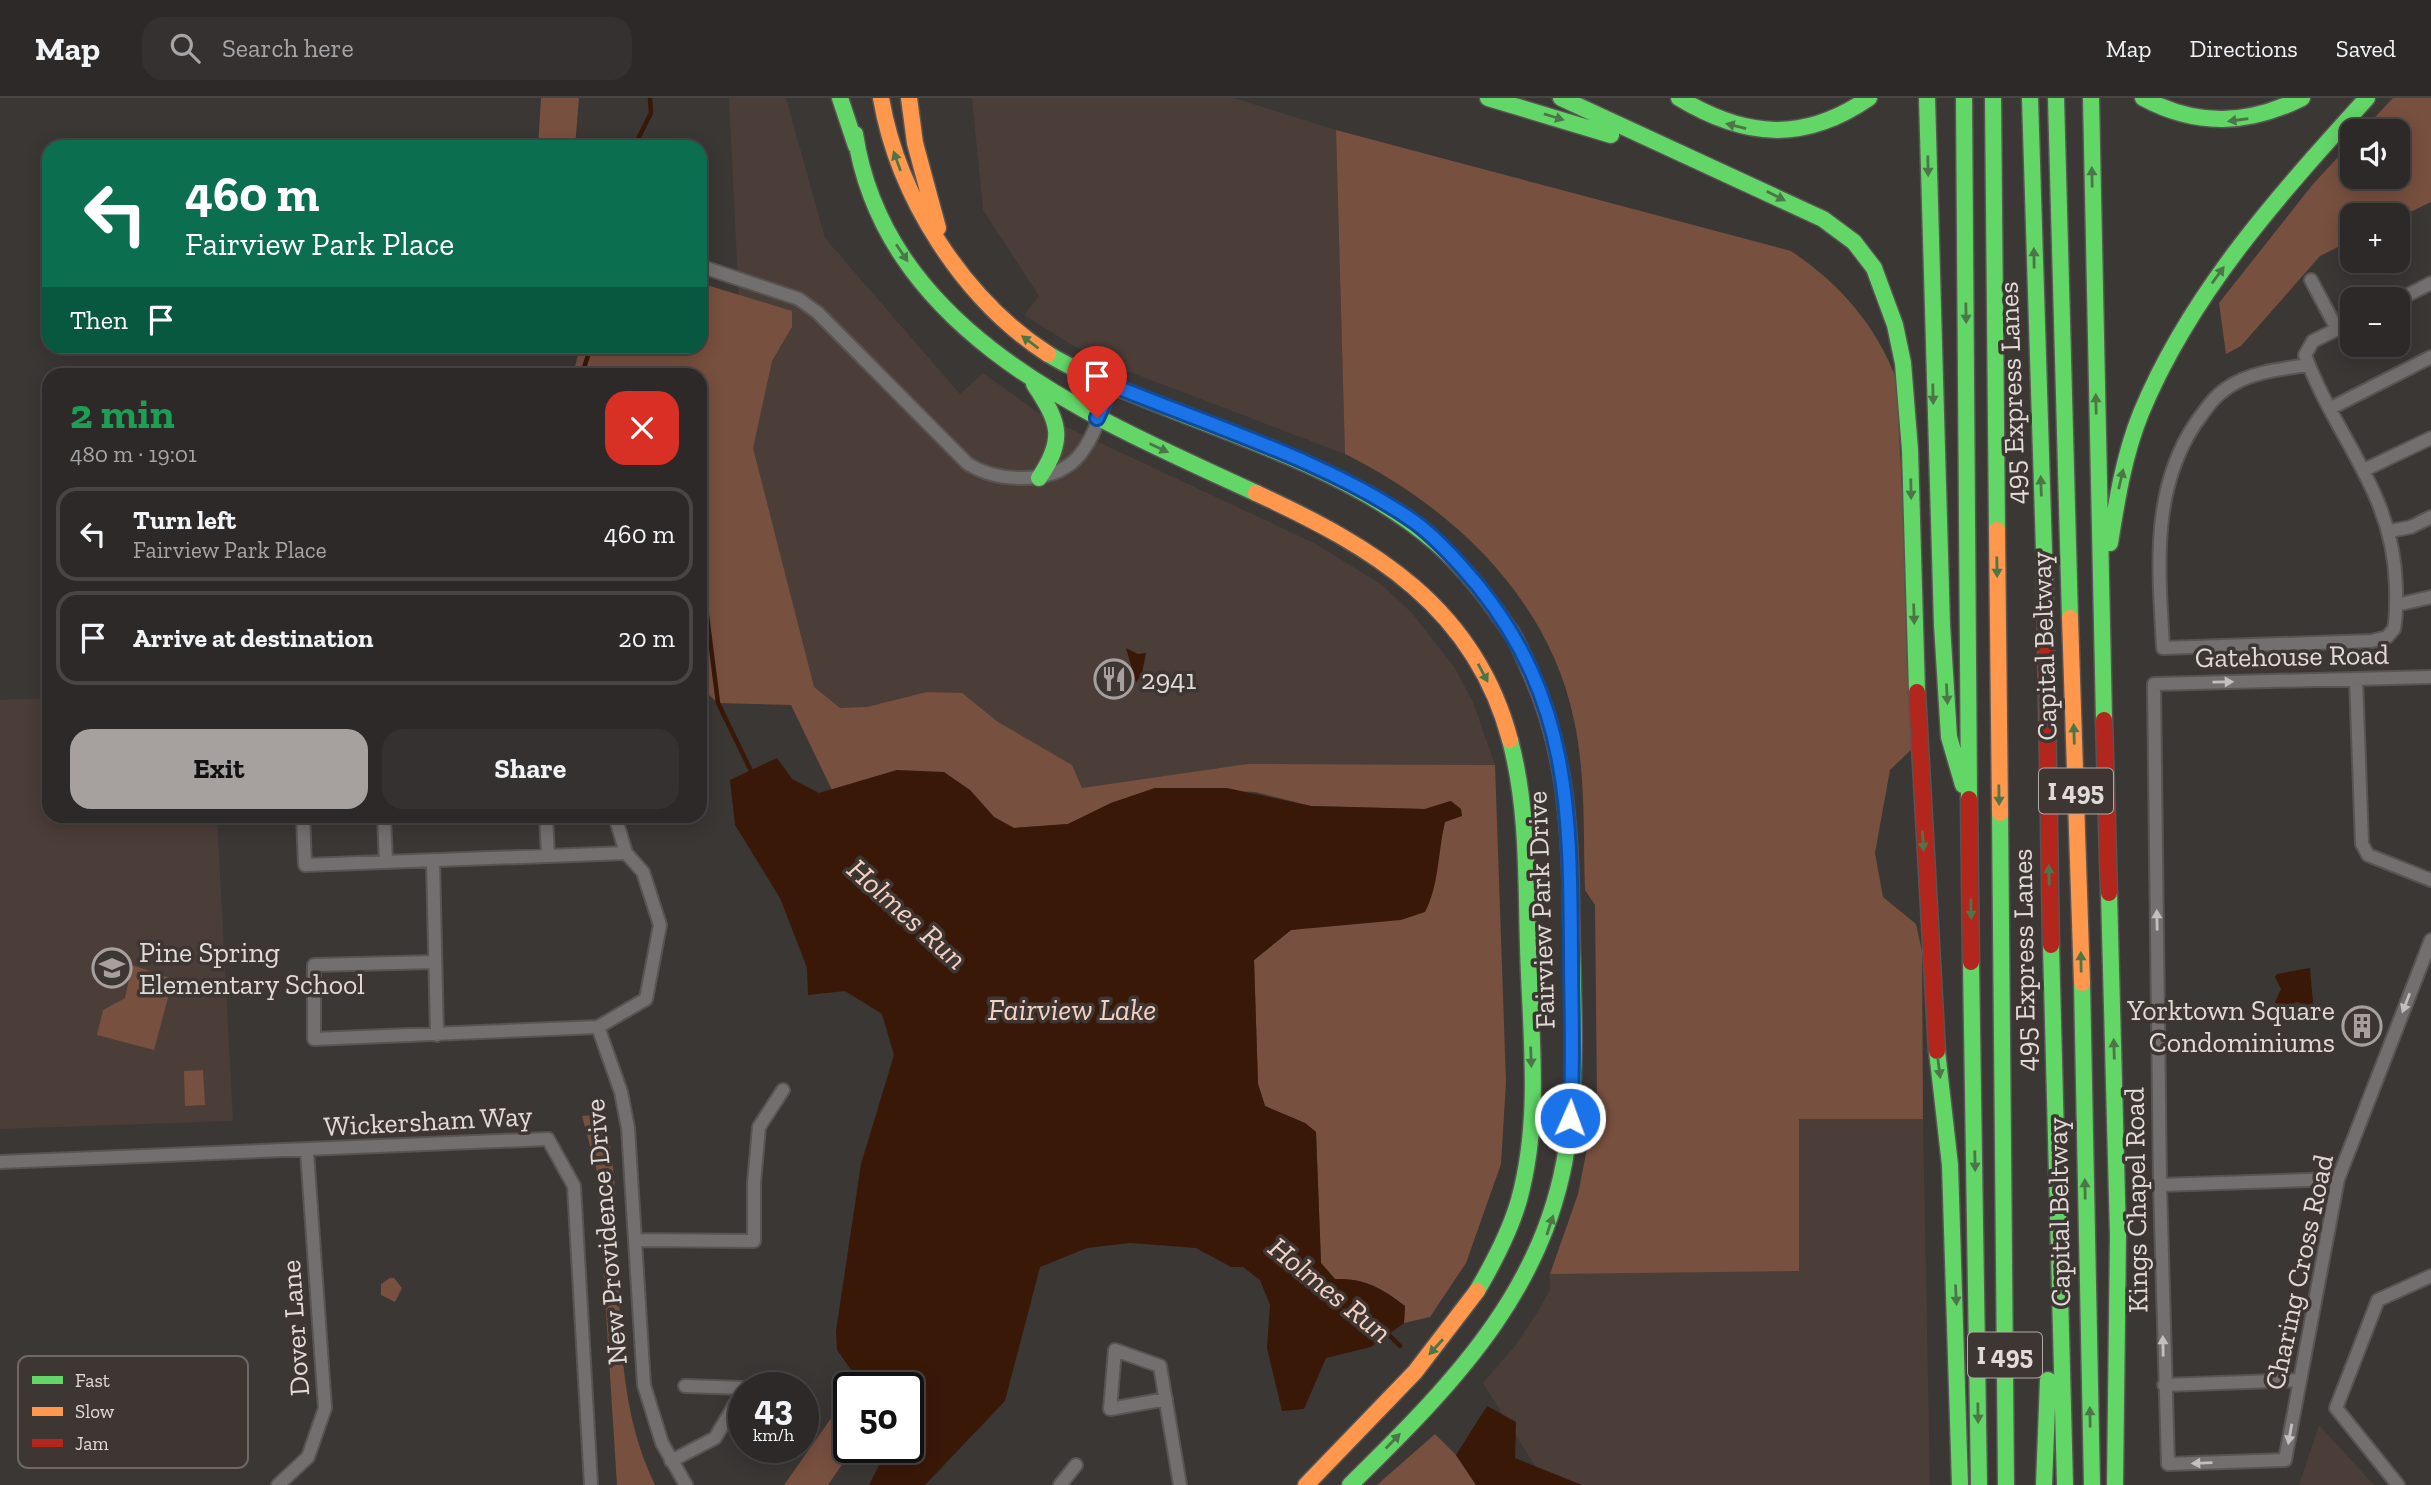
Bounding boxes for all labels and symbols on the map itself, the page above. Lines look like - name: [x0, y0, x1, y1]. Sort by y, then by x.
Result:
- one-way arrow: [1543, 113, 1564, 123]
- one-way arrow: [2226, 114, 2248, 125]
- one-way arrow: [1725, 120, 1747, 131]
- one-way arrow: [891, 151, 902, 172]
- one-way arrow: [1922, 155, 1934, 177]
- one-way arrow: [2086, 165, 2098, 187]
- one-way arrow: [1766, 190, 1786, 201]
- one-way arrow: [895, 244, 909, 262]
- one-way arrow: [2028, 247, 2040, 269]
- one-way arrow: [2211, 266, 2225, 284]
- street label: 495 Express Lanes: [1992, 281, 2032, 505]
- one-way arrow: [1961, 302, 1972, 324]
- one-way arrow: [1022, 335, 1040, 350]
- pin: [1067, 346, 1127, 418]
- one-way arrow: [1928, 383, 1939, 405]
- one-way arrow: [2090, 393, 2102, 415]
- one-way arrow: [1149, 442, 1169, 454]
- one-way arrow: [2116, 468, 2127, 490]
- one-way arrow: [2036, 474, 2047, 496]
- one-way arrow: [1905, 478, 1917, 500]
- street label: Capital Beltway: [2024, 550, 2064, 741]
- one-way arrow: [1991, 556, 2003, 578]
- one-way arrow: [1909, 603, 1920, 625]
- street label: Gatehouse Road: [2195, 638, 2389, 674]
- restaurant icon: 2941: [1093, 658, 1135, 700]
- place label: 2941: [1141, 663, 1196, 696]
- one-way arrow: [1477, 663, 1489, 683]
- one-way arrow: [2212, 677, 2234, 688]
- one-way arrow: [1941, 684, 1952, 706]
- one-way arrow: [2068, 723, 2079, 745]
- road number: I 495: [2039, 768, 2113, 814]
- one-way arrow: [1994, 784, 2005, 806]
- street label: Fairview Park Drive: [1520, 790, 1562, 1030]
- one-way arrow: [1918, 831, 1929, 853]
- street label: 495 Express Lanes: [2006, 848, 2042, 1072]
- water label: Holmes Run: [840, 851, 974, 977]
- one-way arrow: [2043, 864, 2055, 886]
- one-way arrow: [1965, 898, 1977, 920]
- one-way arrow: [2151, 909, 2163, 931]
- place label: Pine Spring Elementary School: [139, 936, 365, 1001]
- school or university icon: Pine Spring Elementary School: [91, 947, 133, 989]
- one-way arrow: [2075, 951, 2087, 973]
- water label: Fairview Lake: [988, 992, 1156, 1028]
- one-way arrow: [2401, 993, 2412, 1014]
- place label: Yorktown Square Condominiums: [2126, 994, 2335, 1059]
- building icon: Yorktown Square Condominiums: [2341, 1005, 2383, 1047]
- one-way arrow: [2108, 1038, 2119, 1060]
- one-way arrow: [1526, 1046, 1537, 1068]
- one-way arrow: [1933, 1057, 1944, 1079]
- position arrow: [1533, 1081, 1607, 1155]
- street label: Kings Chapel Road: [2118, 1087, 2154, 1313]
- street label: New Providence Drive: [578, 1098, 634, 1366]
- street label: Wickersham Way: [323, 1099, 534, 1143]
- street label: Capital Beltway: [2041, 1116, 2077, 1307]
- one-way arrow: [1969, 1150, 1980, 1172]
- street label: Charing Cross Road: [2258, 1151, 2340, 1393]
- one-way arrow: [2079, 1178, 2090, 1200]
- one-way arrow: [1545, 1214, 1556, 1235]
- water label: Holmes Run: [1261, 1229, 1399, 1351]
- street label: Dover Lane: [274, 1259, 316, 1397]
- one-way arrow: [1950, 1284, 1961, 1306]
- road number: I 495: [1968, 1332, 2042, 1378]
- one-way arrow: [2157, 1335, 2169, 1357]
- one-way arrow: [1428, 1338, 1444, 1356]
- legend: [18, 1356, 248, 1468]
- text: Fast: [75, 1369, 110, 1392]
- speed limit sign: 50: [833, 1372, 924, 1463]
- text: Slow: [75, 1400, 115, 1423]
- one-way arrow: [1973, 1402, 1984, 1424]
- one-way arrow: [2084, 1406, 2096, 1428]
- one-way arrow: [2284, 1423, 2295, 1445]
- text: Jam: [75, 1432, 109, 1455]
- one-way arrow: [1385, 1433, 1402, 1450]
- one-way arrow: [2191, 1457, 2213, 1468]

